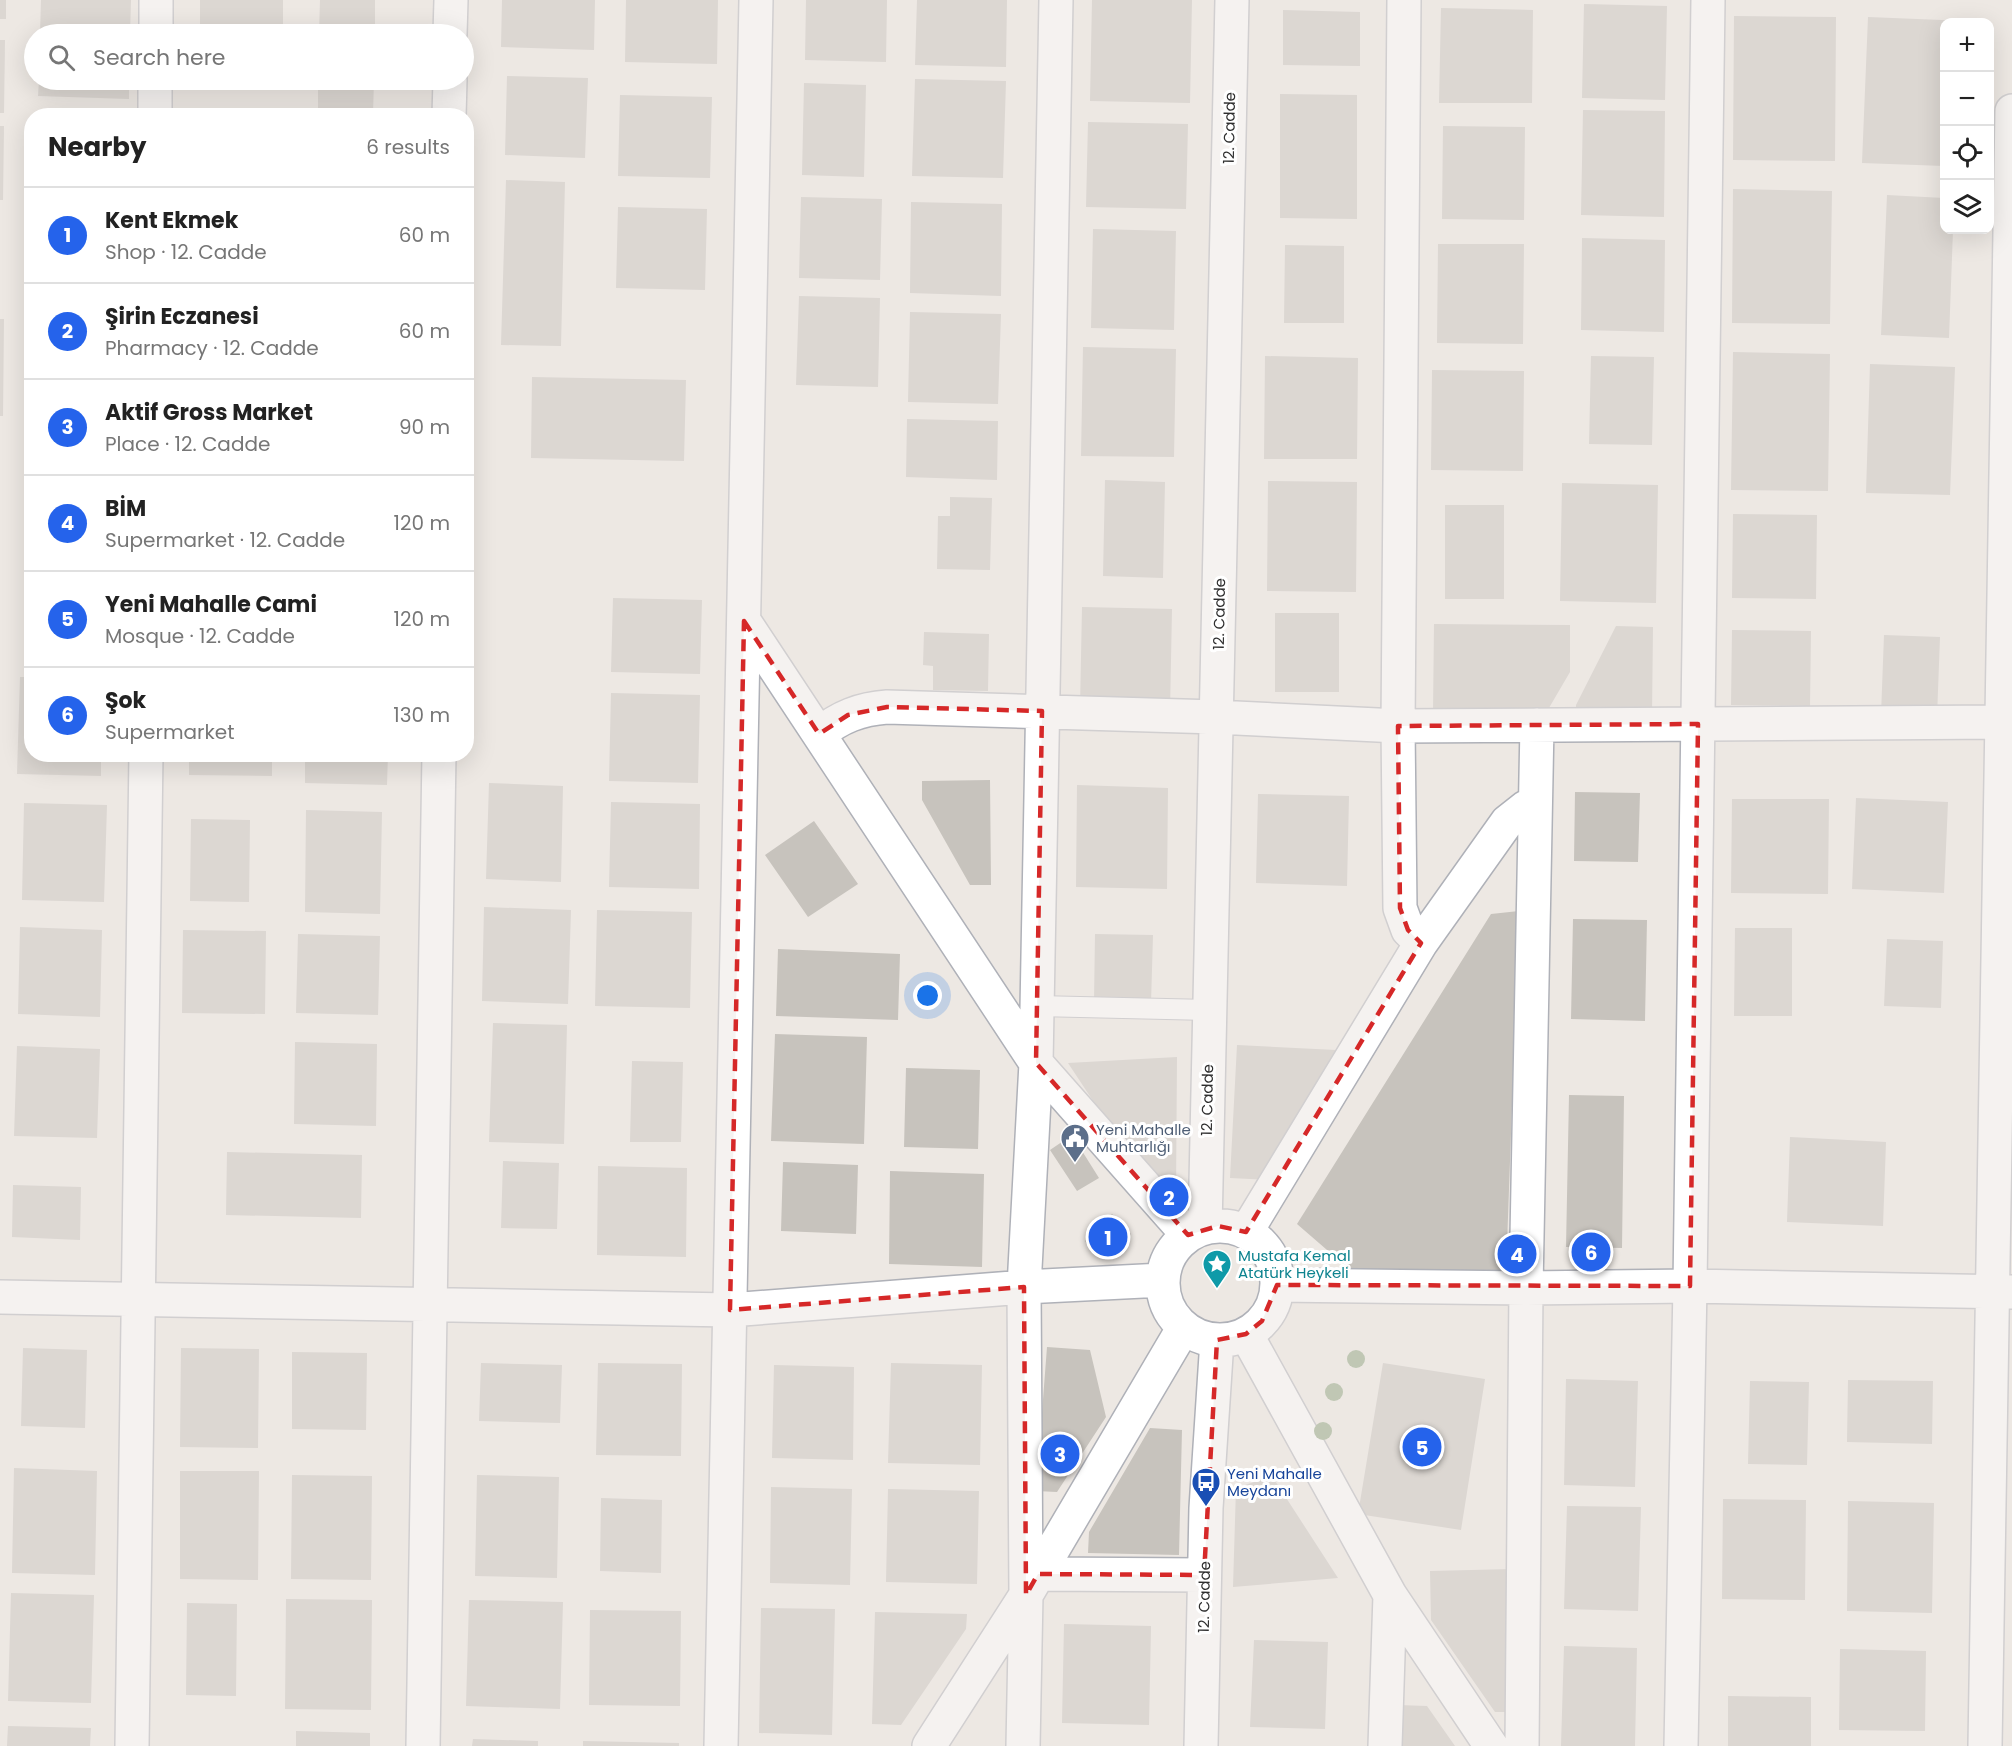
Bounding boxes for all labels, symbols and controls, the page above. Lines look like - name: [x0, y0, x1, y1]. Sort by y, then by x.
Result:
- map controls: [1940, 18, 1994, 234]
- button: +: [1940, 18, 1994, 72]
- search box: [24, 24, 474, 90]
- icon: search: [45, 41, 78, 74]
- text: Search here: [93, 42, 226, 73]
- button: −: [1940, 72, 1994, 126]
- street label: 12. Cadde: [1218, 92, 1240, 164]
- button: locate: [1940, 126, 1994, 180]
- text: Nearby: [48, 129, 146, 165]
- text: 6 results: [366, 133, 450, 161]
- button: layers: [1940, 180, 1994, 234]
- text: Kent Ekmek: [105, 205, 238, 236]
- text: 1: [64, 221, 71, 249]
- text: 60 m: [399, 221, 450, 249]
- text: Shop · 12. Cadde: [105, 238, 267, 266]
- text: Şirin Eczanesi: [105, 301, 259, 332]
- text: 2: [62, 317, 73, 345]
- text: 60 m: [399, 317, 450, 345]
- text: Pharmacy · 12. Cadde: [105, 334, 319, 362]
- text: Aktif Gross Market: [105, 397, 313, 428]
- text: 3: [61, 413, 74, 441]
- text: 90 m: [399, 413, 450, 441]
- text: Place · 12. Cadde: [105, 430, 270, 458]
- text: BİM: [105, 493, 146, 524]
- text: 4: [61, 509, 74, 537]
- text: 120 m: [394, 509, 450, 537]
- text: Supermarket · 12. Cadde: [105, 526, 345, 554]
- street label: 12. Cadde: [1208, 578, 1230, 650]
- text: Yeni Mahalle Cami: [105, 589, 317, 620]
- text: 5: [61, 605, 74, 633]
- text: 120 m: [394, 605, 450, 633]
- text: Mosque · 12. Cadde: [105, 622, 295, 650]
- text: Şok: [105, 685, 146, 716]
- text: 6: [61, 701, 74, 729]
- text: 130 m: [393, 701, 450, 729]
- text: Supermarket: [105, 718, 234, 746]
- your location: [913, 981, 942, 1010]
- street label: 12. Cadde: [1196, 1064, 1218, 1136]
- place label: Yeni Mahalle Muhtarlığı: [1096, 1119, 1191, 1157]
- public building icon: Yeni Mahalle Muhtarlığı: [1059, 1122, 1091, 1164]
- pin: 2: [1150, 1174, 1188, 1220]
- pin: 1: [1088, 1214, 1128, 1260]
- pin: 6: [1572, 1230, 1610, 1274]
- pin: 4: [1498, 1232, 1537, 1276]
- place label: Mustafa Kemal Atatürk Heykeli: [1238, 1245, 1351, 1283]
- place icon: Mustafa Kemal Atatürk Heykeli: [1201, 1248, 1233, 1290]
- pin: 5: [1402, 1424, 1442, 1470]
- pin: 3: [1040, 1432, 1080, 1476]
- place label: Yeni Mahalle Meydanı: [1227, 1463, 1322, 1501]
- bus stop icon: Yeni Mahalle Meydanı: [1190, 1466, 1222, 1508]
- street label: 12. Cadde: [1193, 1561, 1215, 1633]

